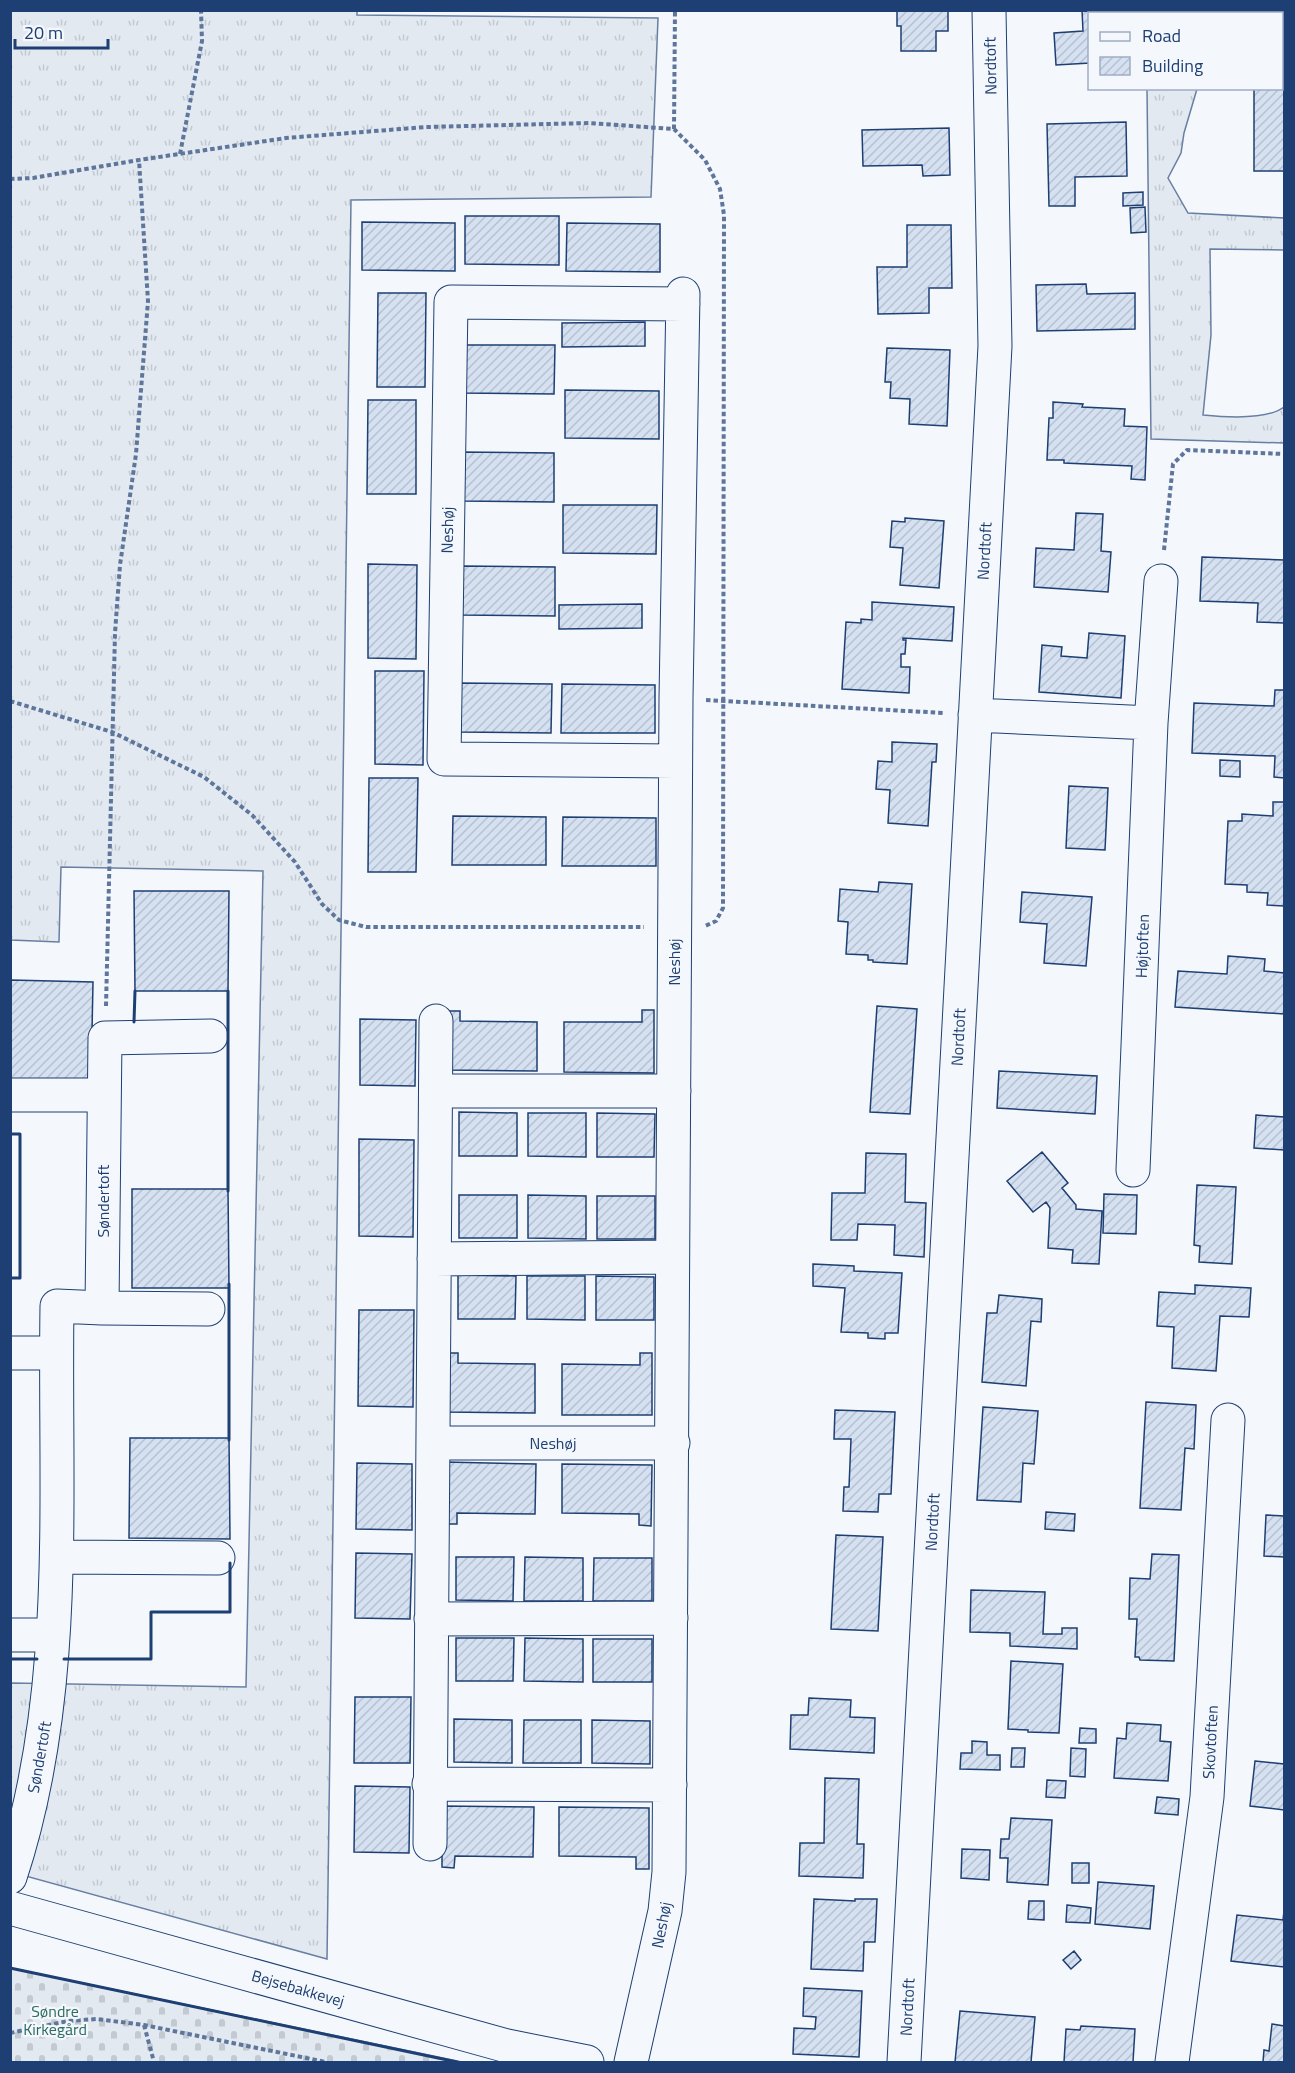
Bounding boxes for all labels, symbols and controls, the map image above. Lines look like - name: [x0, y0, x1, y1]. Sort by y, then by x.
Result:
- scale bar: [15, 12, 108, 50]
- legend: [1088, 12, 1283, 90]
- text: 20 m: [24, 19, 63, 46]
- text: Road: [1142, 22, 1181, 49]
- street label: Nordtoft: [977, 36, 1003, 95]
- text: Building: [1142, 52, 1203, 79]
- street label: Neshøj: [435, 506, 459, 554]
- street label: Nordtoft: [970, 521, 998, 581]
- street label: Højtoften: [1129, 913, 1155, 979]
- street label: Neshøj: [662, 939, 686, 985]
- street label: Nordtoft: [944, 1007, 972, 1067]
- street label: Søndertoft: [91, 1164, 115, 1237]
- street label: Neshøj: [530, 1431, 576, 1455]
- street label: Nordtoft: [918, 1492, 946, 1552]
- street label: Skovtoften: [1196, 1705, 1224, 1779]
- street label: Søndertoft: [21, 1719, 57, 1795]
- street label: Neshøj: [645, 1900, 677, 1950]
- street label: Bejsebakkevej: [249, 1963, 347, 2013]
- street label: Nordtoft: [893, 1977, 921, 2037]
- park label: Søndre Kirkegård: [23, 1999, 87, 2041]

